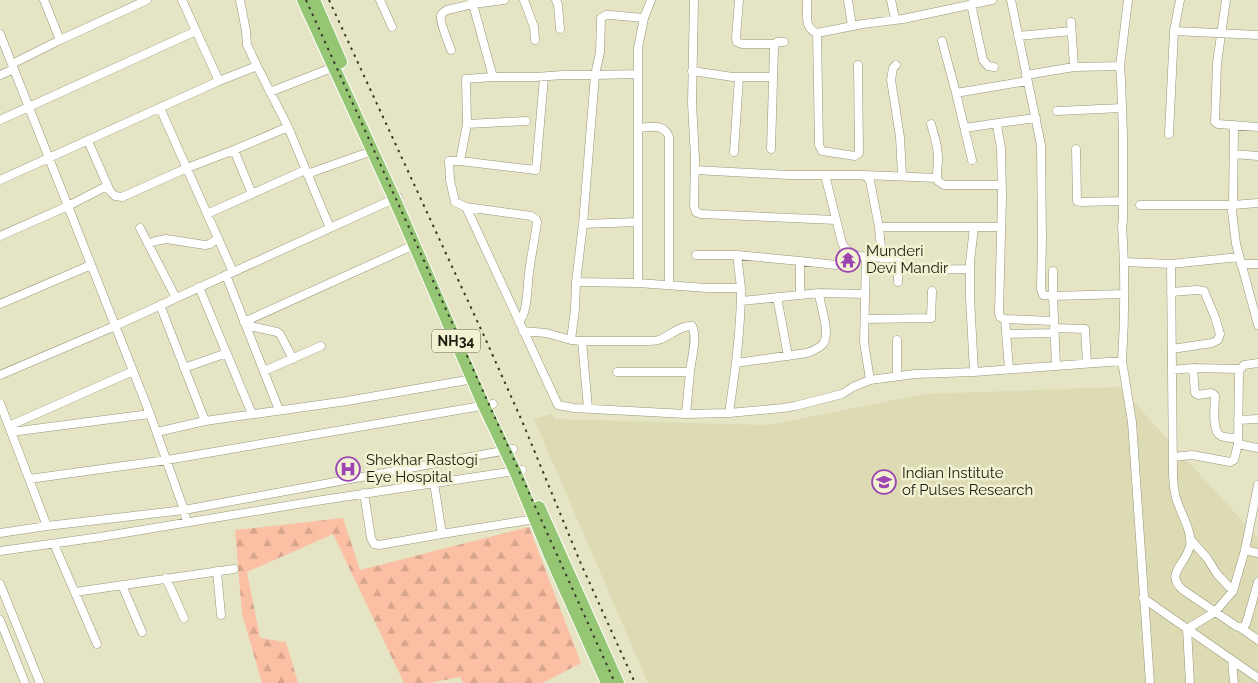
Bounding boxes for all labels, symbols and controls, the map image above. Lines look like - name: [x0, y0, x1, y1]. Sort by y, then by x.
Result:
- place label: Munderi Devi Mandir: [866, 242, 949, 277]
- temple icon: Munderi Devi Mandir: [835, 247, 861, 273]
- road number: NH34: [432, 330, 480, 352]
- place label: Shekhar Rastogi Eye Hospital: [366, 451, 478, 486]
- hospital icon: Shekhar Rastogi Eye Hospital: [335, 456, 361, 482]
- place label: Indian Institute of Pulses Research: [902, 464, 1033, 499]
- school or university icon: Indian Institute of Pulses Research: [871, 469, 897, 495]

